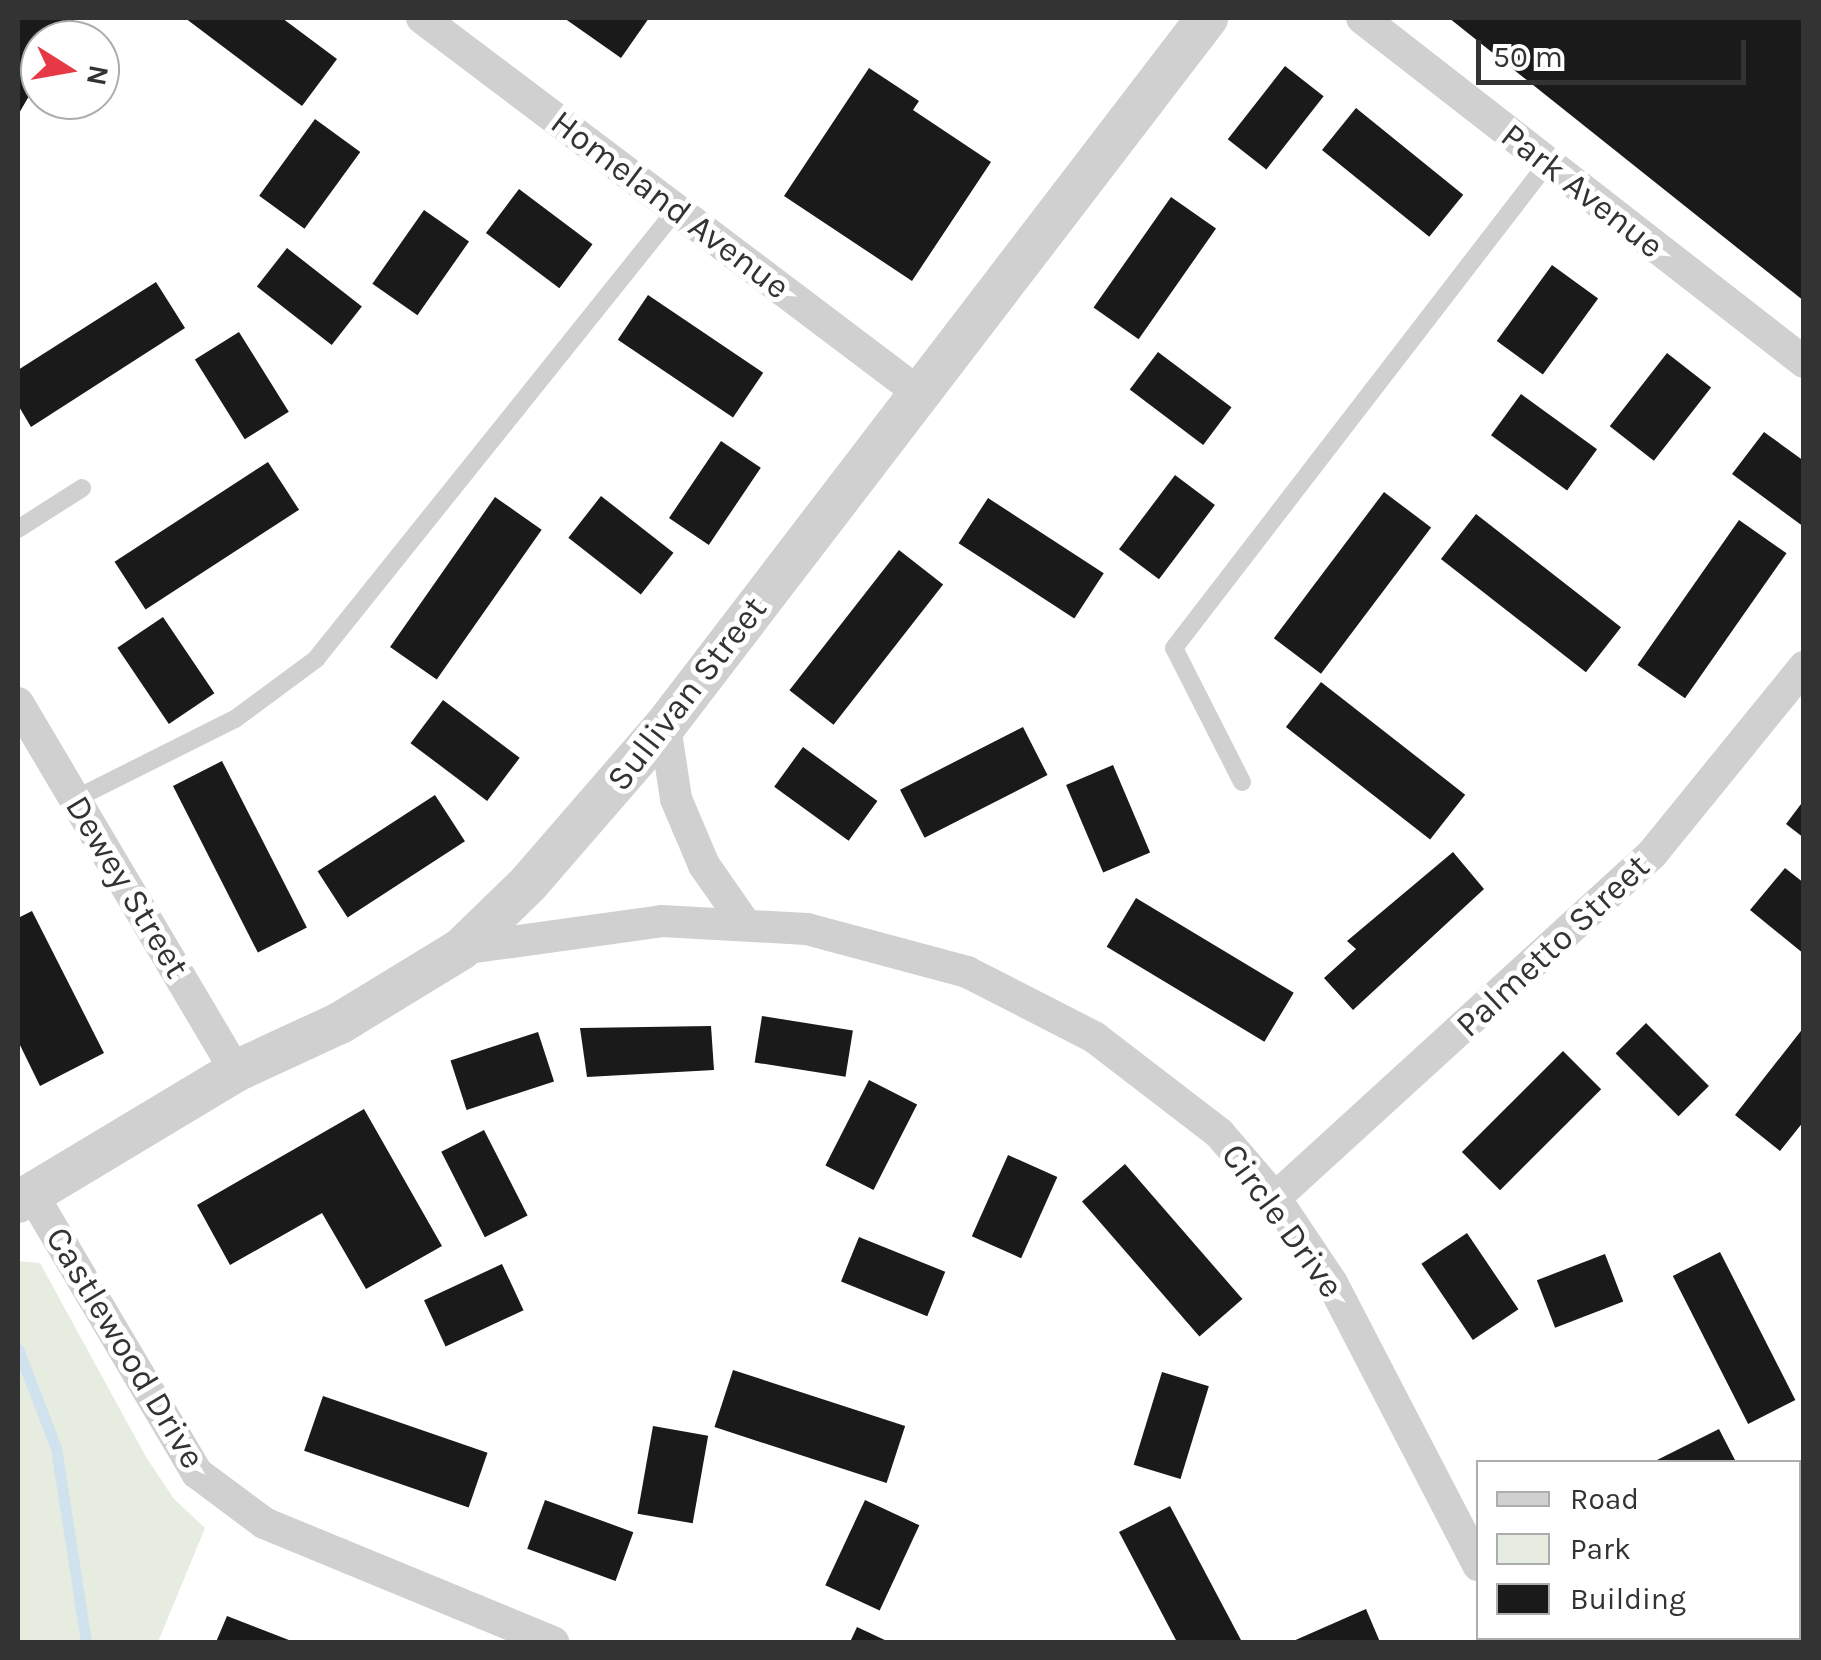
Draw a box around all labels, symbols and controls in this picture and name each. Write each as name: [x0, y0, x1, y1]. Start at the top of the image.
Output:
north arrow: [20, 20, 120, 120]
scale bar: [1481, 20, 1751, 82]
text: 50 m: [1493, 39, 1563, 75]
text: N: [80, 62, 116, 88]
street label: Homeland Avenue: [542, 102, 798, 308]
street label: Park Avenue: [1492, 115, 1672, 267]
street label: Sullivan Street: [598, 589, 776, 799]
street label: Dewey Street: [56, 788, 198, 986]
street label: Palmetto Street: [1448, 846, 1658, 1046]
street label: Circle Drive: [1212, 1136, 1352, 1306]
street label: Castlewood Drive: [36, 1220, 214, 1476]
legend: [1476, 1460, 1801, 1640]
text: Road: [1570, 1481, 1639, 1517]
text: Park: [1570, 1531, 1631, 1567]
text: Building: [1570, 1581, 1686, 1617]

